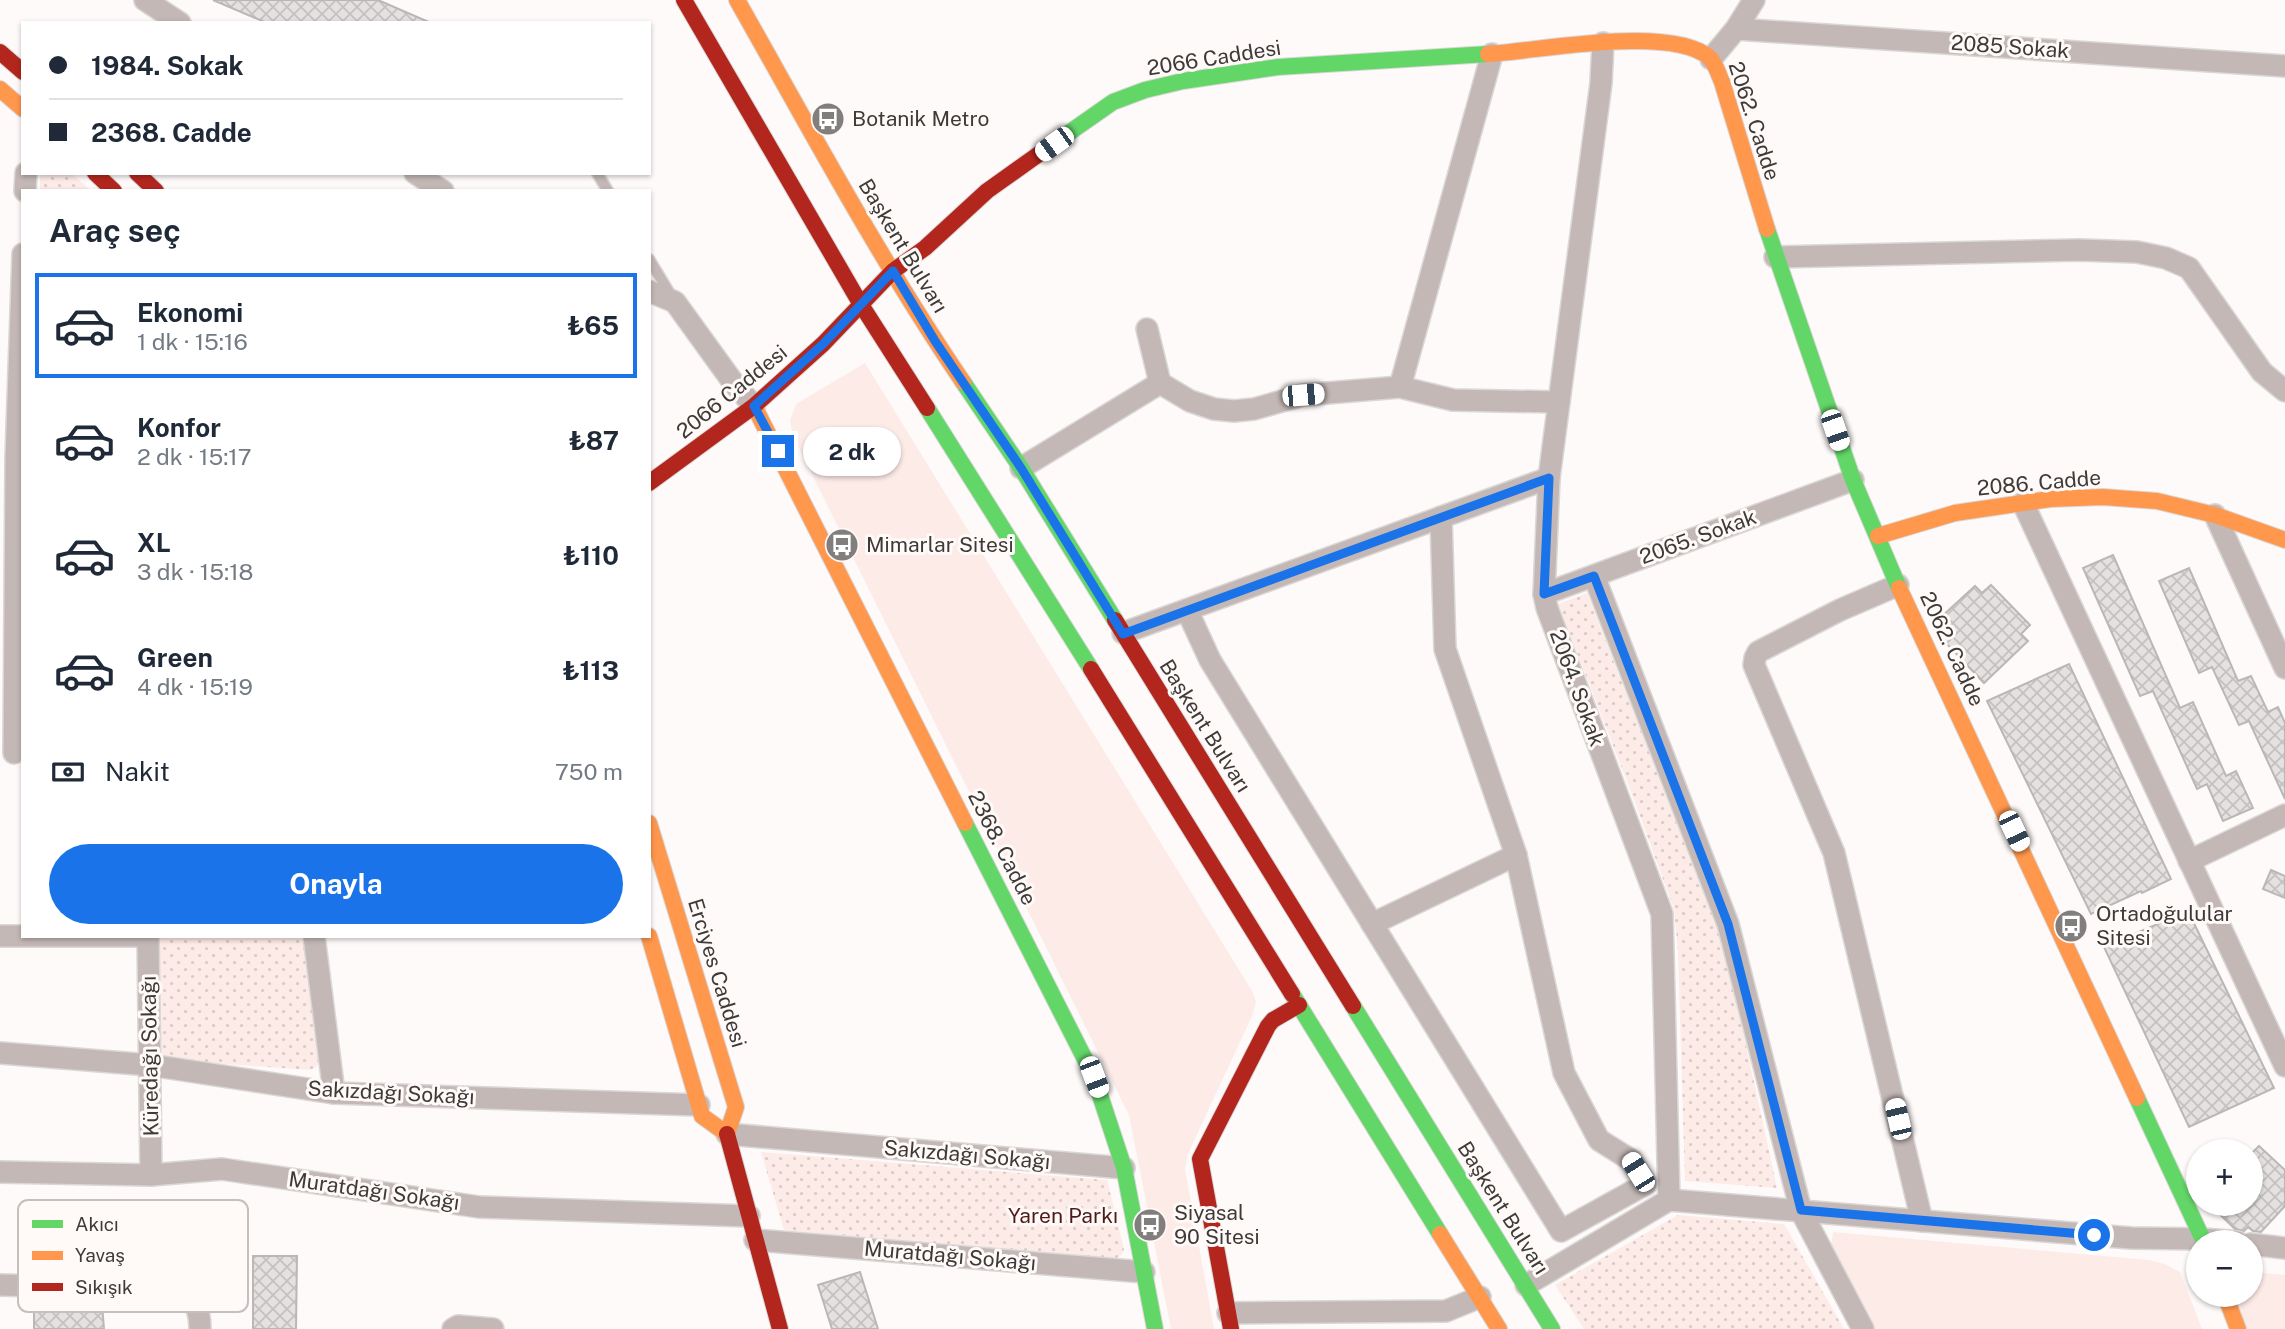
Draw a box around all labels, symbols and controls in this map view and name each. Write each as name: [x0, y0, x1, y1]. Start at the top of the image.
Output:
street label: 2085 Sokak: [1950, 30, 2070, 63]
street label: 2066 Caddesi: [1145, 35, 1282, 80]
text: 1984. Sokak: [91, 50, 244, 81]
street label: 2062. Cadde: [1724, 58, 1785, 183]
bus stop icon: Botanik Metro: [809, 100, 847, 138]
place label: Botanik Metro: [852, 106, 989, 131]
text: 2368. Cadde: [91, 117, 252, 148]
car: [1031, 123, 1078, 165]
street label: Başkent Bulvarı: [854, 174, 953, 317]
text: Araç seç: [49, 212, 181, 249]
icon: car: [53, 294, 116, 357]
text: Ekonomi: [137, 297, 243, 328]
text: ₺65: [567, 310, 619, 341]
text: 1 dk · 15:16: [137, 328, 248, 355]
street label: 2066 Caddesi: [671, 339, 792, 444]
car: [1282, 383, 1325, 407]
car: [1819, 407, 1852, 453]
icon: car: [53, 409, 116, 472]
text: Konfor: [137, 412, 221, 443]
text: ₺87: [569, 425, 619, 456]
callout: 2 dk: [802, 426, 900, 476]
route end: [762, 435, 794, 467]
text: 2 dk: [828, 438, 876, 465]
text: 2 dk · 15:17: [137, 443, 252, 470]
street label: 2086. Cadde: [1976, 465, 2102, 500]
street label: 2065. Sokak: [1636, 504, 1760, 569]
icon: car: [53, 524, 116, 587]
bus stop icon: Mimarlar Sitesi: [823, 526, 861, 564]
text: XL: [137, 527, 171, 558]
place label: Mimarlar Sitesi: [866, 532, 1014, 557]
text: ₺110: [563, 540, 619, 571]
text: 3 dk · 15:18: [137, 558, 253, 585]
street label: 2062. Cadde: [1915, 588, 1990, 710]
street label: 2064. Sokak: [1545, 626, 1610, 750]
icon: car: [53, 639, 116, 702]
text: Green: [137, 642, 213, 673]
text: ₺113: [562, 655, 619, 686]
street label: Başkent Bulvarı: [1155, 655, 1256, 797]
text: 4 dk · 15:19: [137, 673, 253, 700]
icon: cash: [49, 753, 87, 791]
text: Nakit: [105, 756, 170, 787]
text: 750 m: [555, 758, 623, 785]
street label: 2368. Cadde: [963, 787, 1042, 909]
car: [1996, 808, 2033, 854]
button: Onayla: [49, 844, 623, 924]
street label: Erciyes Caddesi: [683, 895, 752, 1050]
place label: Ortadoğulular Sitesi: [2096, 901, 2233, 950]
bus stop icon: Ortadoğulular Sitesi: [2052, 907, 2090, 945]
street label: Küredağı Sokağı: [136, 976, 163, 1137]
car: [1077, 1054, 1112, 1100]
street label: Sakızdağı Sokağı: [307, 1076, 475, 1109]
car: [1884, 1096, 1913, 1142]
street label: Sakızdağı Sokağı: [883, 1135, 1051, 1174]
street label: Başkent Bulvarı: [1453, 1137, 1554, 1279]
map controls: [2186, 1139, 2263, 1307]
button: +: [2186, 1139, 2263, 1216]
car: [1618, 1149, 1659, 1195]
street label: Muratdağı Sokağı: [287, 1166, 461, 1215]
legend: [18, 1200, 248, 1312]
place label: Siyasal 90 Sitesi: [1174, 1200, 1260, 1249]
park label: Yaren Parkı: [1008, 1203, 1118, 1228]
bus stop icon: Siyasal 90 Sitesi: [1131, 1206, 1169, 1244]
text: Akıcı: [75, 1213, 119, 1235]
route start: [2078, 1219, 2110, 1251]
button: −: [2186, 1230, 2263, 1307]
street label: Muratdağı Sokağı: [863, 1236, 1037, 1275]
text: Yavaş: [75, 1244, 125, 1266]
text: Sıkışık: [75, 1276, 133, 1298]

